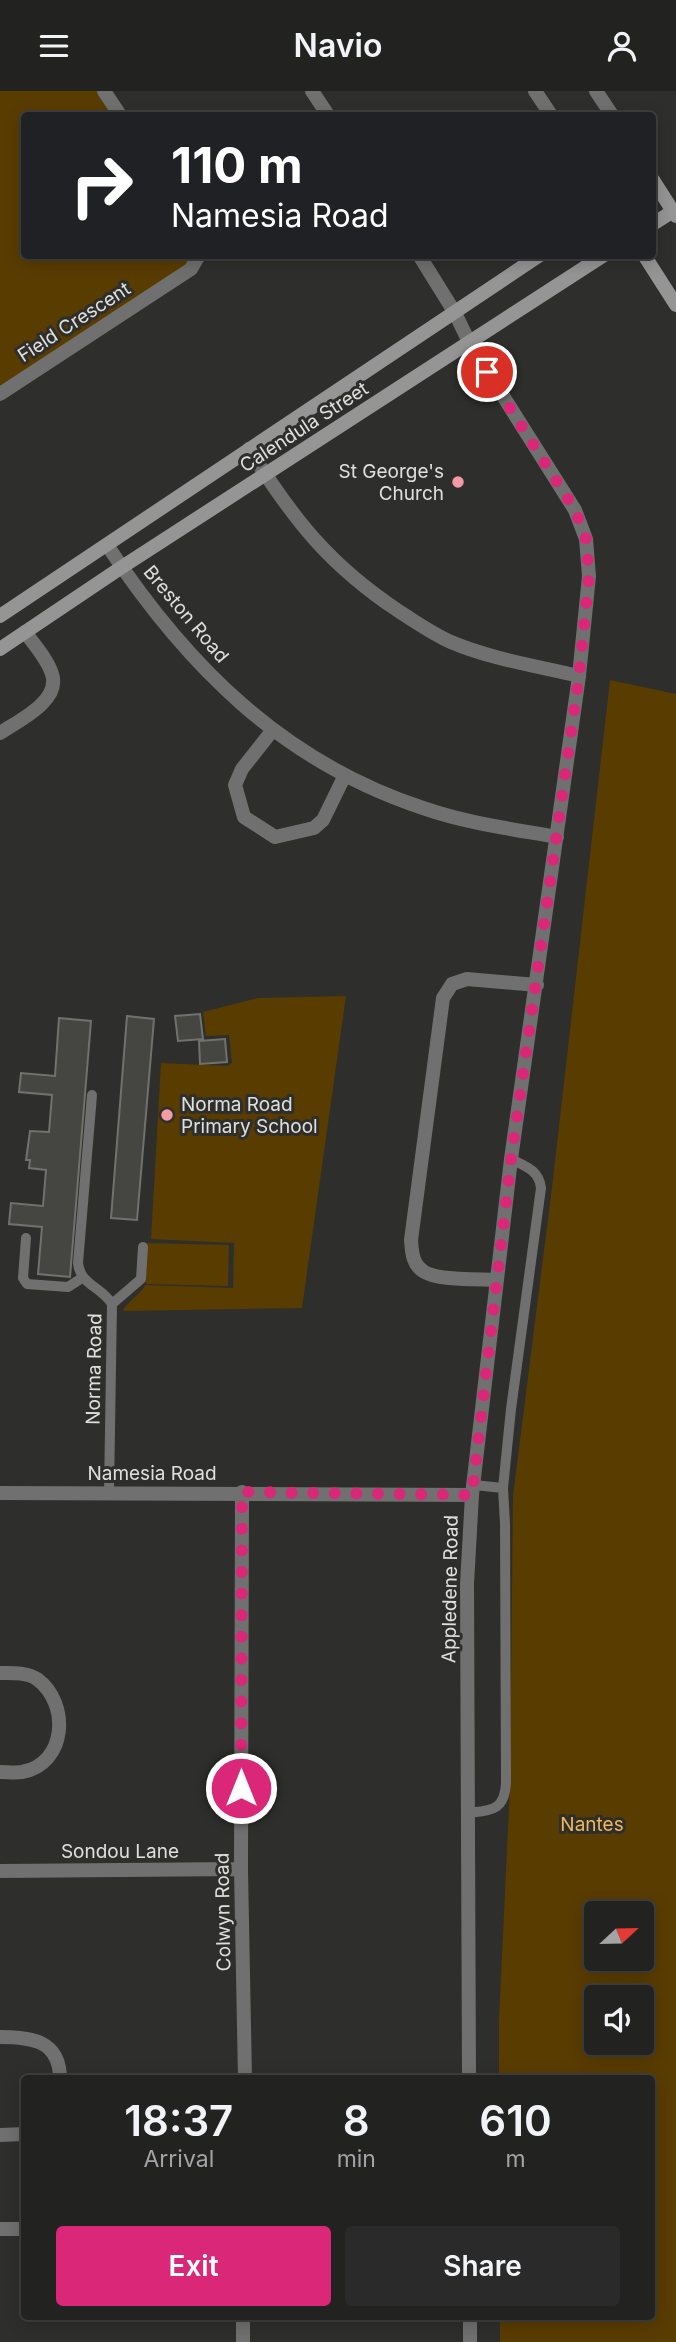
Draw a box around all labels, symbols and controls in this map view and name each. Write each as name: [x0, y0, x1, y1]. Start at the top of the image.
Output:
text: Navio: [294, 26, 382, 65]
icon: menu: [35, 27, 73, 65]
icon: person: [603, 27, 641, 65]
text: 110 m: [171, 136, 303, 195]
icon: right: [56, 140, 147, 231]
text: Namesia Road: [171, 196, 389, 235]
street label: Field Crescent: [13, 277, 135, 367]
pin: [457, 342, 517, 402]
icon: arrive: [468, 353, 506, 391]
street label: Calendula Street: [235, 377, 373, 477]
place label: St George's Church: [339, 460, 444, 505]
marker: St George's Church: [450, 474, 466, 490]
street label: Breston Road: [139, 561, 233, 667]
place label: Norma Road Primary School: [181, 1093, 318, 1138]
marker: Norma Road Primary School: [159, 1107, 175, 1123]
street label: Norma Road: [82, 1313, 106, 1425]
street label: Namesia Road: [87, 1462, 217, 1485]
street label: Appledene Road: [437, 1515, 463, 1663]
position arrow: [204, 1751, 278, 1825]
park label: Nantes: [560, 1813, 624, 1836]
street label: Sondou Lane: [61, 1840, 179, 1863]
street label: Colwyn Road: [210, 1853, 236, 1971]
north arrow: [584, 1901, 654, 1971]
map controls: [584, 1901, 654, 2055]
button: sound: [584, 1985, 654, 2055]
text: 18:37: [124, 2095, 233, 2146]
text: 8: [343, 2095, 370, 2146]
text: 610: [479, 2095, 552, 2146]
text: Arrival: [143, 2145, 214, 2173]
text: min: [337, 2145, 376, 2173]
text: m: [505, 2145, 526, 2173]
button: Exit: [56, 2226, 331, 2306]
button: Share: [345, 2226, 620, 2306]

